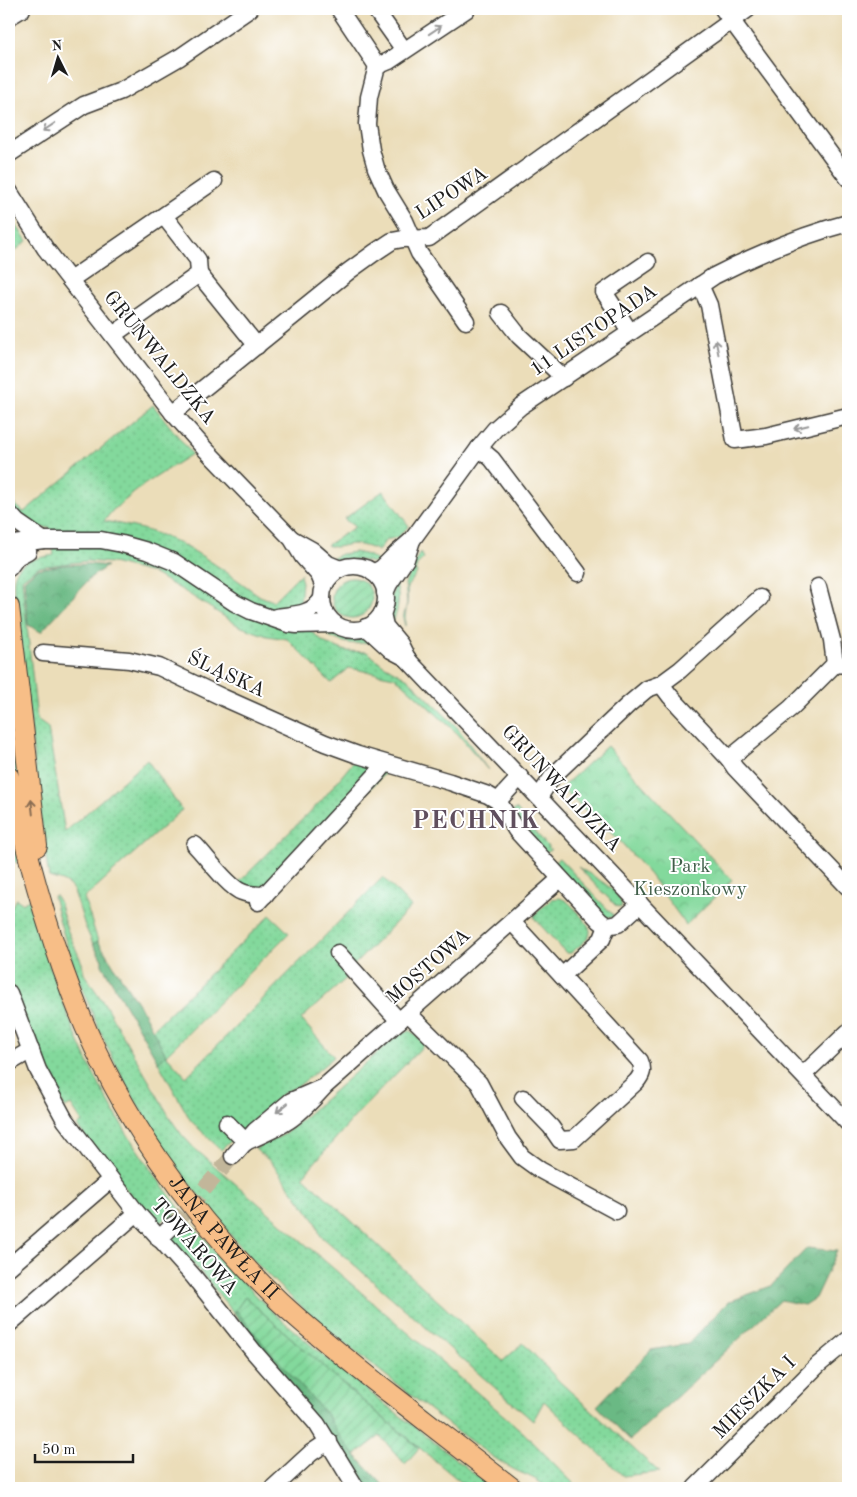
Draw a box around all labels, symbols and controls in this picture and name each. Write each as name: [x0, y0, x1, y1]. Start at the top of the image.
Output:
one-way arrow: [428, 24, 442, 34]
north arrow: [32, 32, 82, 82]
text: N: [51, 39, 63, 53]
one-way arrow: [42, 122, 56, 132]
street label: LIPOWA: [413, 164, 491, 224]
street label: 11 LISTOPADA: [527, 281, 661, 381]
street label: GRUNWALDZKA: [99, 288, 219, 428]
one-way arrow: [711, 339, 721, 355]
one-way arrow: [793, 423, 809, 432]
street label: ŚLĄSKA: [184, 645, 270, 702]
street label: GRUNWALDZKA: [497, 722, 625, 856]
one-way arrow: [27, 799, 37, 815]
district label: PECHNIK: [412, 809, 540, 834]
park label: Park Kieszonkowy: [633, 857, 747, 900]
street label: MOSTOWA: [383, 925, 475, 1009]
one-way arrow: [276, 1102, 289, 1113]
street label: JANA PAWŁA II: [164, 1173, 282, 1304]
street label: TOWAROWA: [147, 1195, 241, 1299]
street label: MIESZKA I: [710, 1353, 800, 1443]
scale bar: [35, 1432, 132, 1464]
text: 50 m: [42, 1443, 76, 1458]

